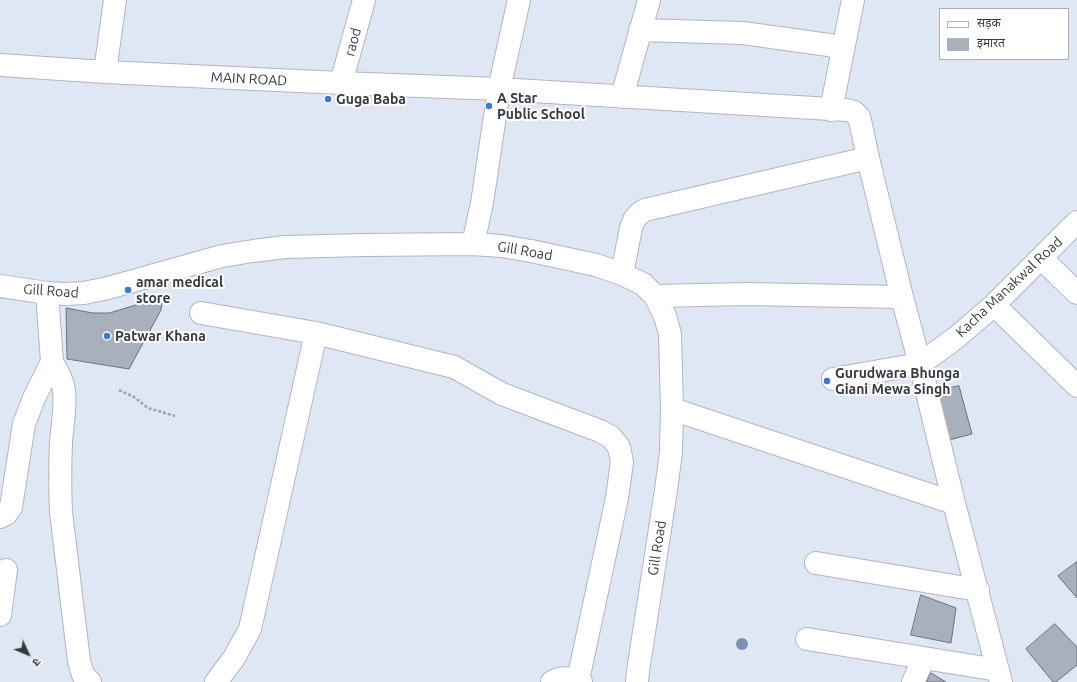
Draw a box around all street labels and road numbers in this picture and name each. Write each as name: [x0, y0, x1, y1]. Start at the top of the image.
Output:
street label: raod: [341, 26, 365, 58]
street label: MAIN ROAD: [210, 69, 288, 89]
street label: Kacha Manakwal Road: [952, 233, 1066, 341]
street label: Gill Road: [496, 238, 554, 264]
street label: Gill Road: [23, 281, 79, 301]
street label: Gill Road: [644, 519, 670, 577]

